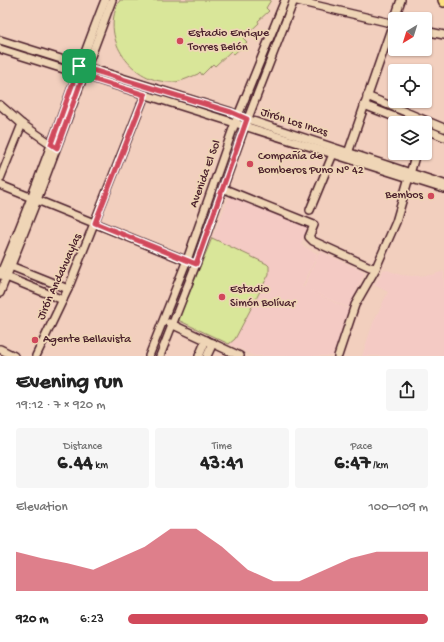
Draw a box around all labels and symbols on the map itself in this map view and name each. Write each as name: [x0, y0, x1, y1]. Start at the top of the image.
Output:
north arrow: [388, 12, 432, 56]
place label: Estadio Enrique Torres Belón: [187, 27, 270, 55]
marker: Estadio Enrique Torres Belón: [175, 36, 185, 46]
pin: [62, 49, 96, 83]
street label: Jirón Los Incas: [259, 106, 330, 141]
street label: Avenida El Sol: [187, 138, 225, 210]
place label: Compañía de Bomberos Puno Nº 42: [257, 150, 364, 178]
marker: Compañía de Bomberos Puno Nº 42: [245, 159, 255, 169]
place label: Bembos: [384, 189, 424, 203]
marker: Bembos: [426, 191, 436, 201]
street label: Jirón Andahuaylas: [35, 231, 86, 322]
place label: Estadio Simón Bolívar: [230, 283, 297, 311]
marker: Estadio Simón Bolívar: [217, 292, 227, 302]
place label: Agente Bellavista: [43, 333, 131, 347]
marker: Agente Bellavista: [30, 335, 40, 345]

